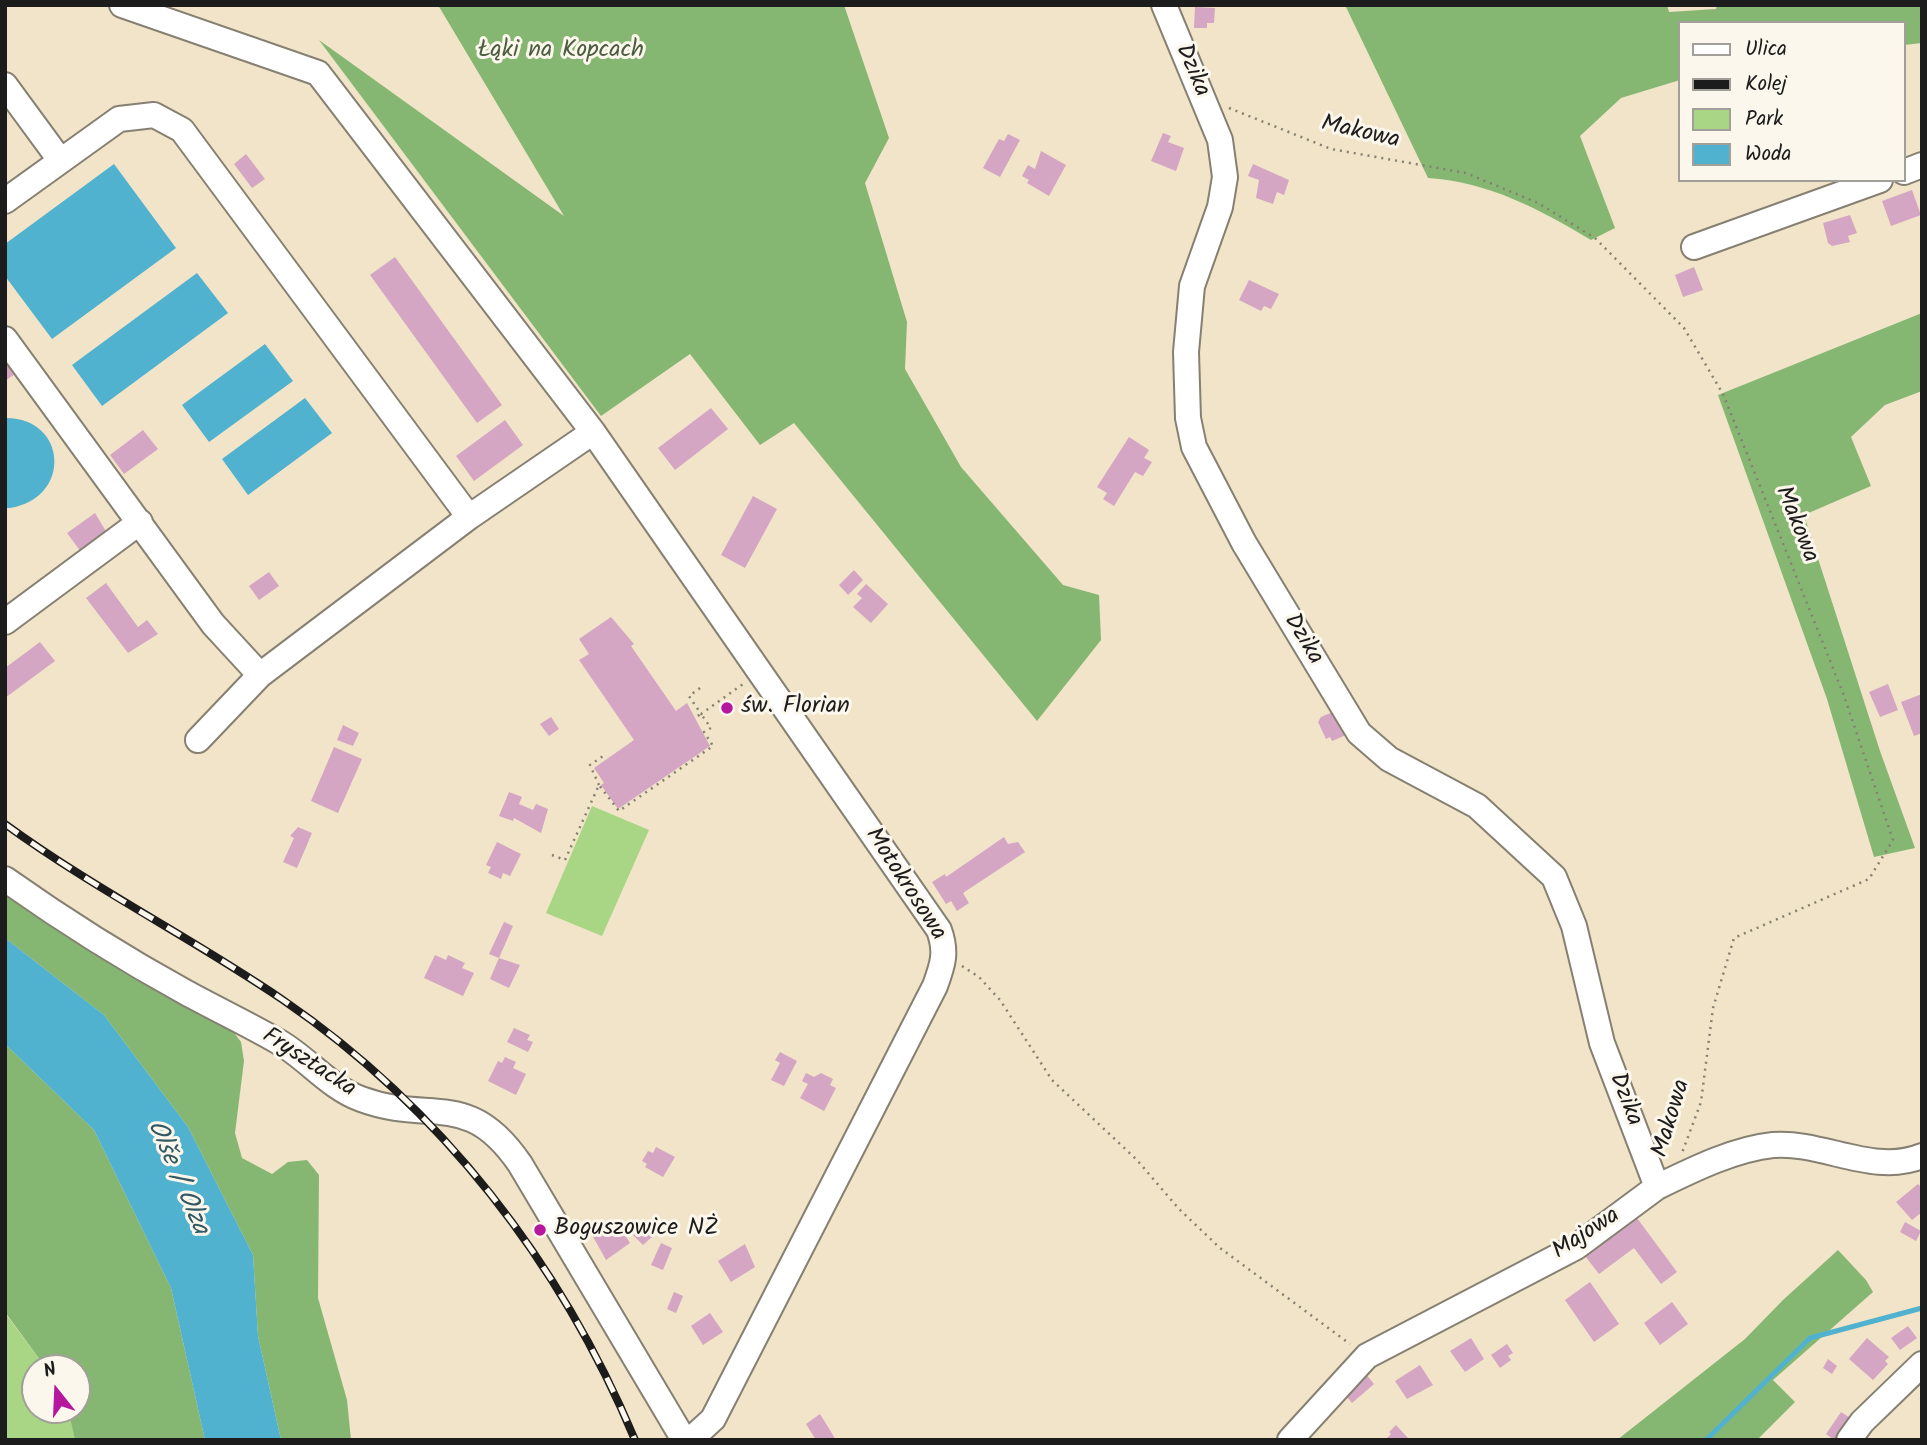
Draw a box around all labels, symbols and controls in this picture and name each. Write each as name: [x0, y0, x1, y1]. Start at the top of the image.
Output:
legend: [1678, 21, 1906, 182]
text: Ulica: [1745, 33, 1787, 66]
park label: Łąki na Kopcach: [478, 38, 644, 66]
street label: Dzika: [1167, 40, 1215, 102]
text: Kolej: [1745, 68, 1787, 101]
text: Park: [1745, 103, 1783, 136]
street label: Makowa: [1318, 111, 1402, 157]
text: Woda: [1745, 138, 1791, 171]
street label: Makowa: [1767, 483, 1823, 567]
street label: Dzika: [1276, 609, 1328, 671]
place label: św. Florian: [741, 694, 850, 722]
marker: św. Florian: [719, 700, 735, 716]
street label: Motokrosowa: [857, 823, 951, 947]
street label: Frysztacka: [256, 1023, 360, 1105]
street label: Dzika: [1601, 1070, 1647, 1130]
street label: Makowa: [1648, 1077, 1698, 1161]
water label: Olše / Olza: [138, 1116, 214, 1240]
street label: Majowa: [1548, 1203, 1626, 1267]
place label: Boguszowice NŻ: [554, 1216, 719, 1244]
marker: Boguszowice NŻ: [532, 1222, 548, 1238]
north arrow: [21, 1354, 91, 1424]
text: N: [40, 1355, 60, 1387]

